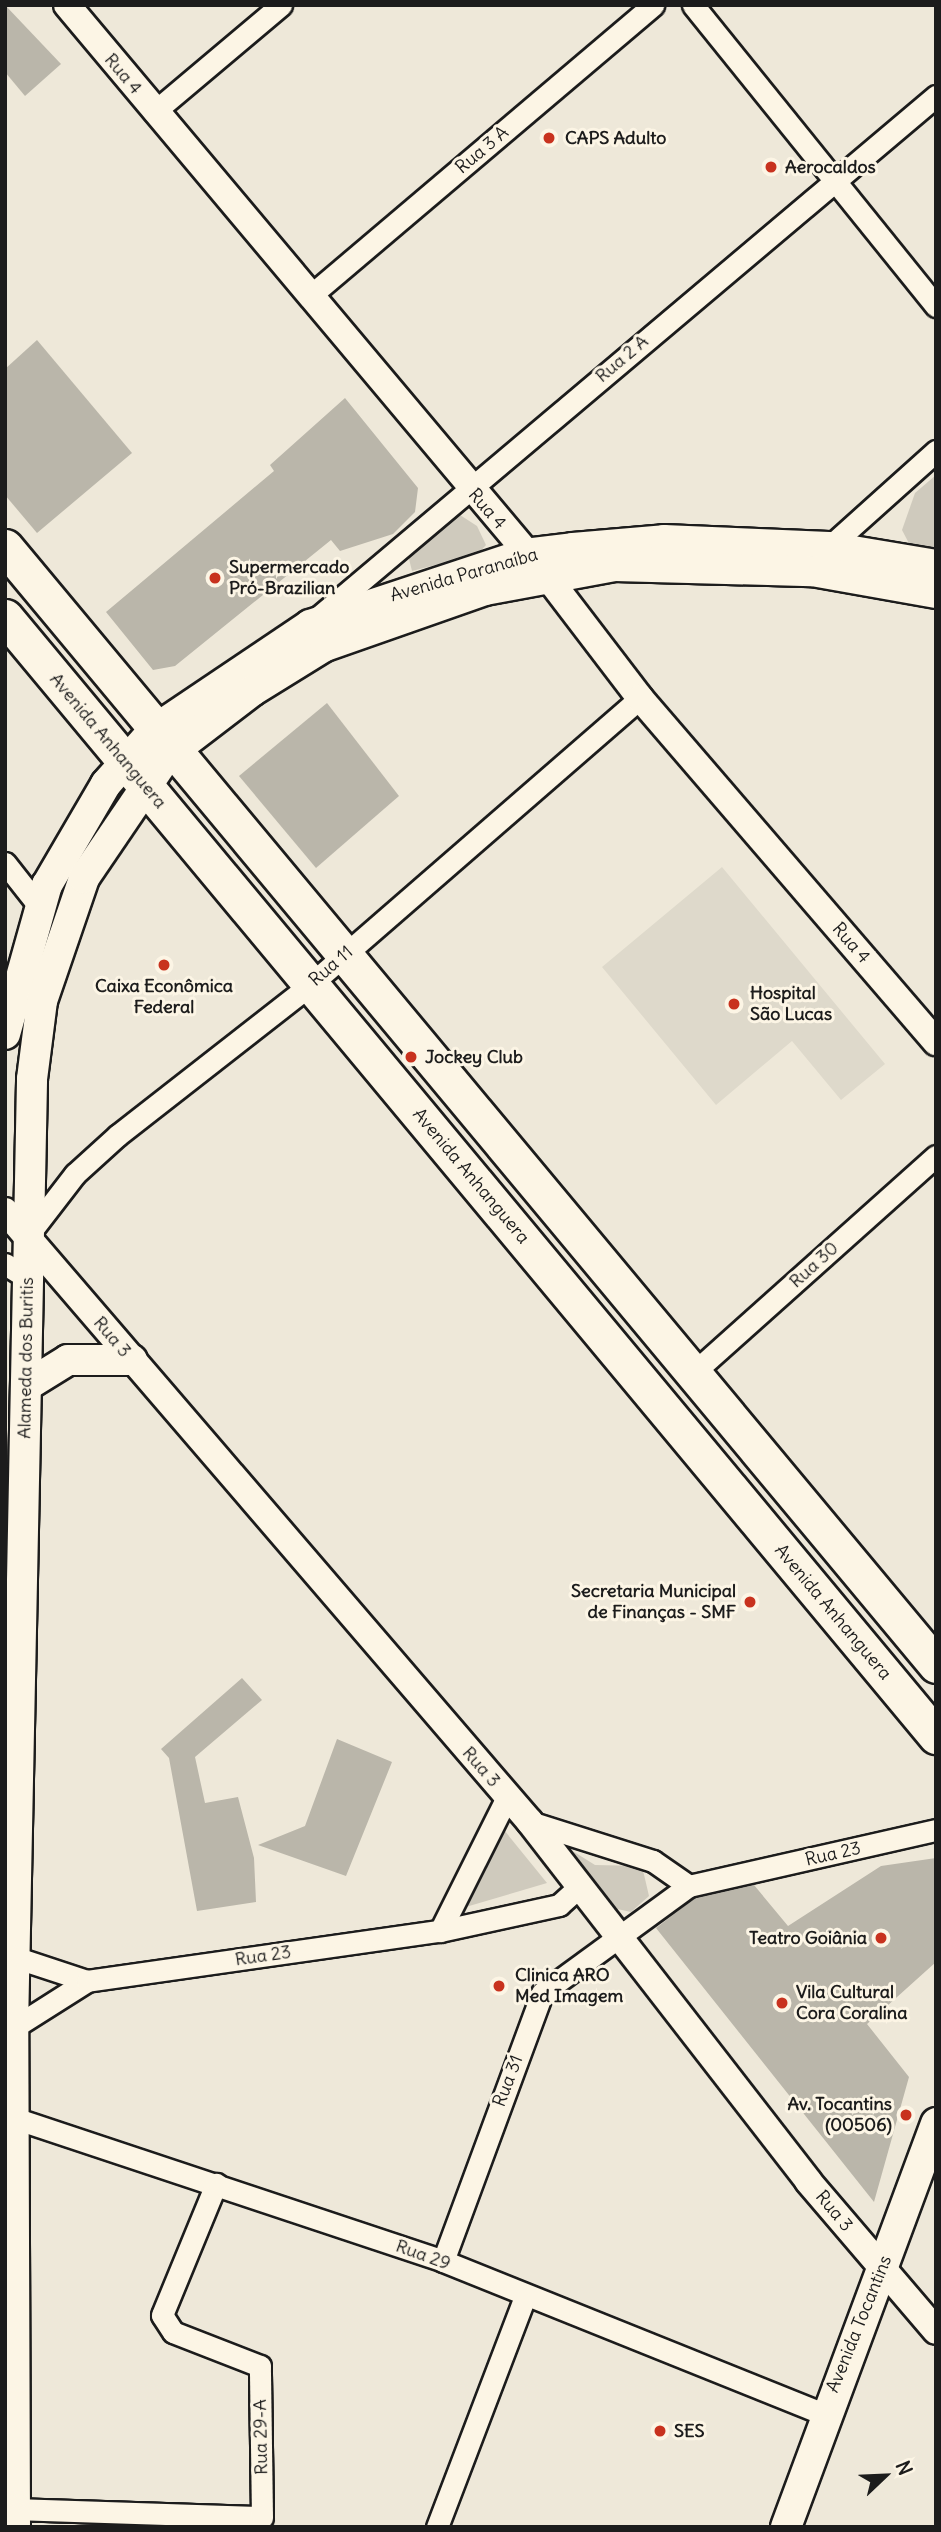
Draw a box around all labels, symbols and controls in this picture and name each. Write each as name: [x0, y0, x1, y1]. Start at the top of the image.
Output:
street label: Rua 4: [100, 49, 146, 99]
street label: Rua 3 A: [451, 122, 513, 178]
place label: CAPS Adulto: [565, 127, 666, 149]
marker: CAPS Adulto: [539, 128, 559, 148]
place label: Aerocaldos: [785, 156, 876, 178]
marker: Aerocaldos: [763, 159, 779, 175]
street label: Rua 2 A: [591, 331, 653, 387]
street label: Rua 4: [464, 484, 510, 534]
street label: Avenida Paranaíba: [388, 544, 540, 606]
place label: Supermercado Pró-Brazilian: [229, 557, 349, 600]
marker: Supermercado Pró-Brazilian: [207, 570, 223, 586]
street label: Avenida Anhanguera: [45, 669, 171, 813]
street label: Rua 4: [828, 918, 874, 968]
street label: Rua 11: [305, 941, 357, 991]
marker: Caixa Econômica Federal: [156, 957, 172, 973]
place label: Caixa Econômica Federal: [95, 976, 233, 1018]
place label: Hospital São Lucas: [750, 983, 832, 1026]
marker: Hospital São Lucas: [724, 994, 744, 1014]
place label: Jockey Club: [425, 1046, 523, 1068]
marker: Jockey Club: [403, 1049, 419, 1065]
street label: Avenida Anhanguera: [408, 1104, 534, 1248]
street label: Rua 30: [785, 1237, 843, 1293]
street label: Alameda dos Buritis: [14, 1277, 38, 1439]
street label: Rua 3: [89, 1312, 135, 1362]
street label: Avenida Anhanguera: [770, 1540, 896, 1684]
place label: Secretaria Municipal de Finanças - SMF: [571, 1581, 736, 1624]
marker: Secretaria Municipal de Finanças - SMF: [742, 1594, 758, 1610]
street label: Rua 3: [458, 1742, 504, 1792]
street label: Rua 23: [803, 1837, 863, 1871]
place label: Teatro Goiânia: [749, 1927, 867, 1949]
marker: Teatro Goiânia: [873, 1930, 889, 1946]
street label: Rua 23: [234, 1941, 292, 1971]
place label: Clinica ARO Med Imagem: [515, 1965, 623, 2008]
marker: Clinica ARO Med Imagem: [489, 1976, 509, 1996]
place label: Vila Cultural Cora Coralina: [796, 1982, 907, 2024]
marker: Vila Cultural Cora Coralina: [774, 1995, 790, 2011]
street label: Rua 31: [488, 2052, 528, 2110]
place label: Av. Tocantins (00506): [788, 2094, 892, 2136]
marker: Av. Tocantins (00506): [898, 2107, 914, 2123]
street label: Rua 3: [811, 2186, 857, 2236]
street label: Rua 29: [393, 2235, 453, 2275]
street label: Avenida Tocantins: [822, 2252, 896, 2396]
street label: Rua 29-A: [250, 2399, 272, 2475]
place label: SES: [674, 2420, 704, 2442]
marker: SES: [652, 2423, 668, 2439]
north arrow: [850, 2441, 920, 2511]
text: N: [891, 2457, 918, 2479]

